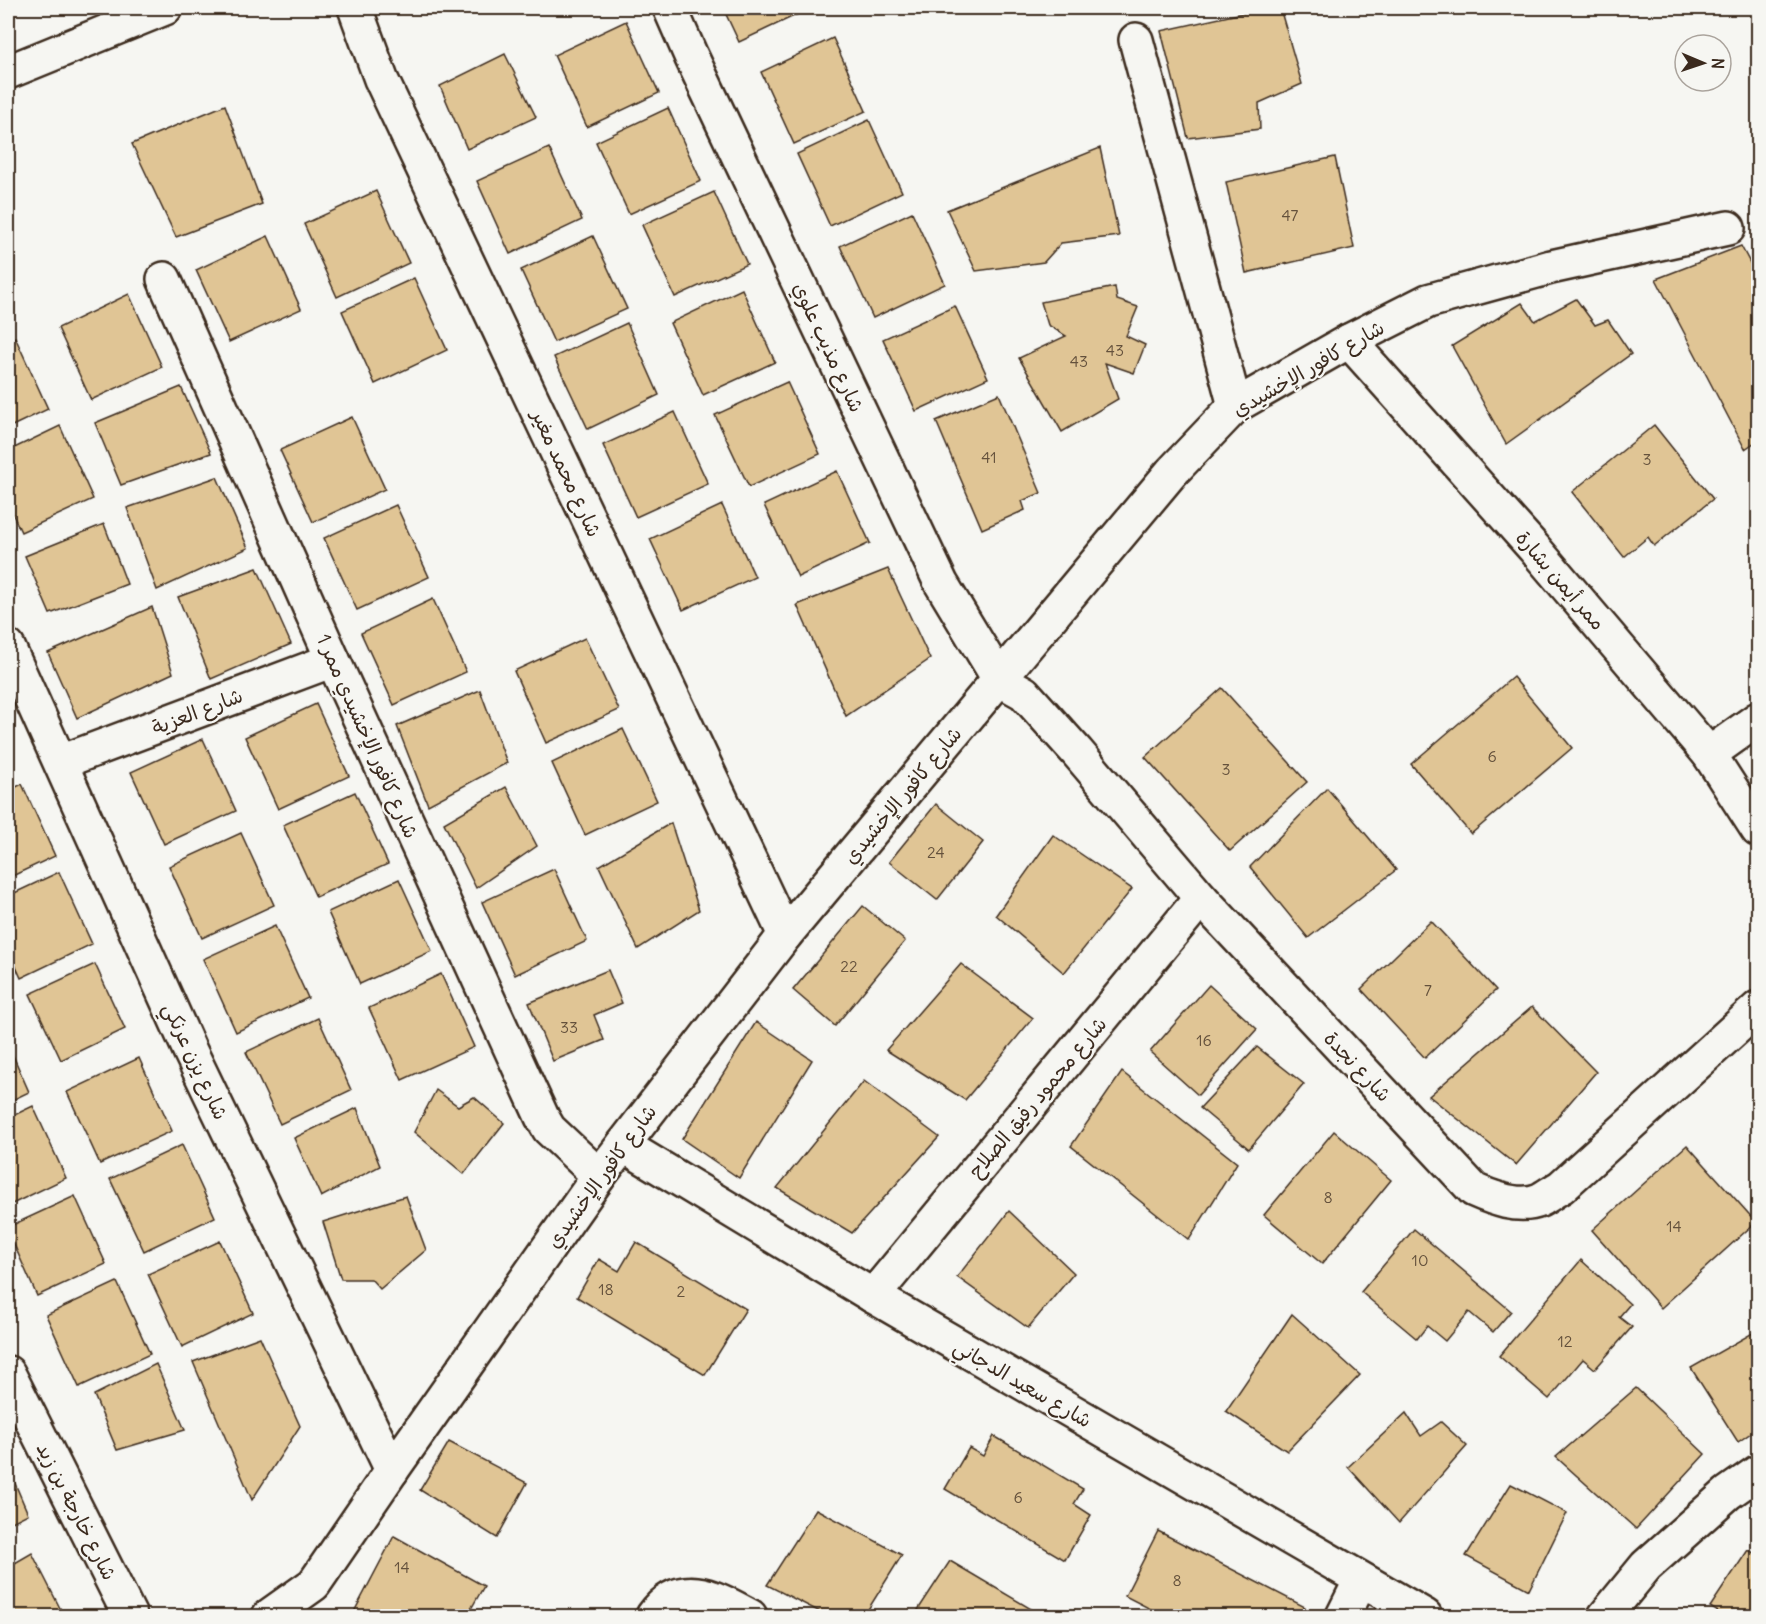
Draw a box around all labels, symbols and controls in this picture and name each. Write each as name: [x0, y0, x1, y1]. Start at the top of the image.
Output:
north arrow: [1673, 33, 1733, 93]
text: N: [1708, 58, 1728, 69]
house number: 47: [1282, 205, 1299, 225]
street label: شارع مذيب علوي: [785, 278, 870, 417]
street label: شارع كافور الإخشيدي: [1228, 314, 1390, 424]
house number: 43: [1106, 340, 1124, 360]
house number: 43: [1070, 351, 1088, 371]
street label: شارع محمد مغير: [524, 404, 607, 541]
house number: 41: [981, 447, 997, 467]
house number: 3: [1642, 449, 1652, 469]
street label: ممر أيمن بشارة: [1511, 525, 1611, 635]
street label: شارع كافور الإخشيدي ممر 1: [309, 630, 424, 843]
street label: شارع العزية: [148, 682, 247, 742]
street label: شارع كافور الإخشيدي: [837, 721, 969, 871]
house number: 6: [1487, 746, 1497, 766]
house number: 3: [1221, 759, 1231, 779]
house number: 24: [927, 842, 945, 862]
house number: 22: [840, 956, 858, 976]
house number: 7: [1424, 980, 1432, 1000]
street label: شارع يزن عرنكي: [153, 999, 234, 1126]
street label: شارع محمود رفيق الصلاح: [962, 1012, 1113, 1184]
house number: 33: [560, 1017, 578, 1037]
street label: شارع نجدة: [1318, 1026, 1397, 1108]
house number: 16: [1196, 1030, 1212, 1050]
street label: شارع كافور الإخشيدي: [541, 1099, 664, 1254]
house number: 8: [1323, 1187, 1333, 1207]
house number: 14: [1666, 1216, 1682, 1236]
house number: 10: [1412, 1250, 1428, 1270]
house number: 18: [598, 1279, 614, 1299]
house number: 2: [677, 1281, 686, 1301]
house number: 12: [1557, 1331, 1573, 1351]
street label: شارع سعيد الدجاني: [947, 1333, 1096, 1438]
street label: شارع خارجة بن زيد: [30, 1438, 123, 1585]
house number: 6: [1013, 1487, 1023, 1507]
house number: 14: [394, 1557, 410, 1577]
house number: 8: [1172, 1570, 1182, 1590]

